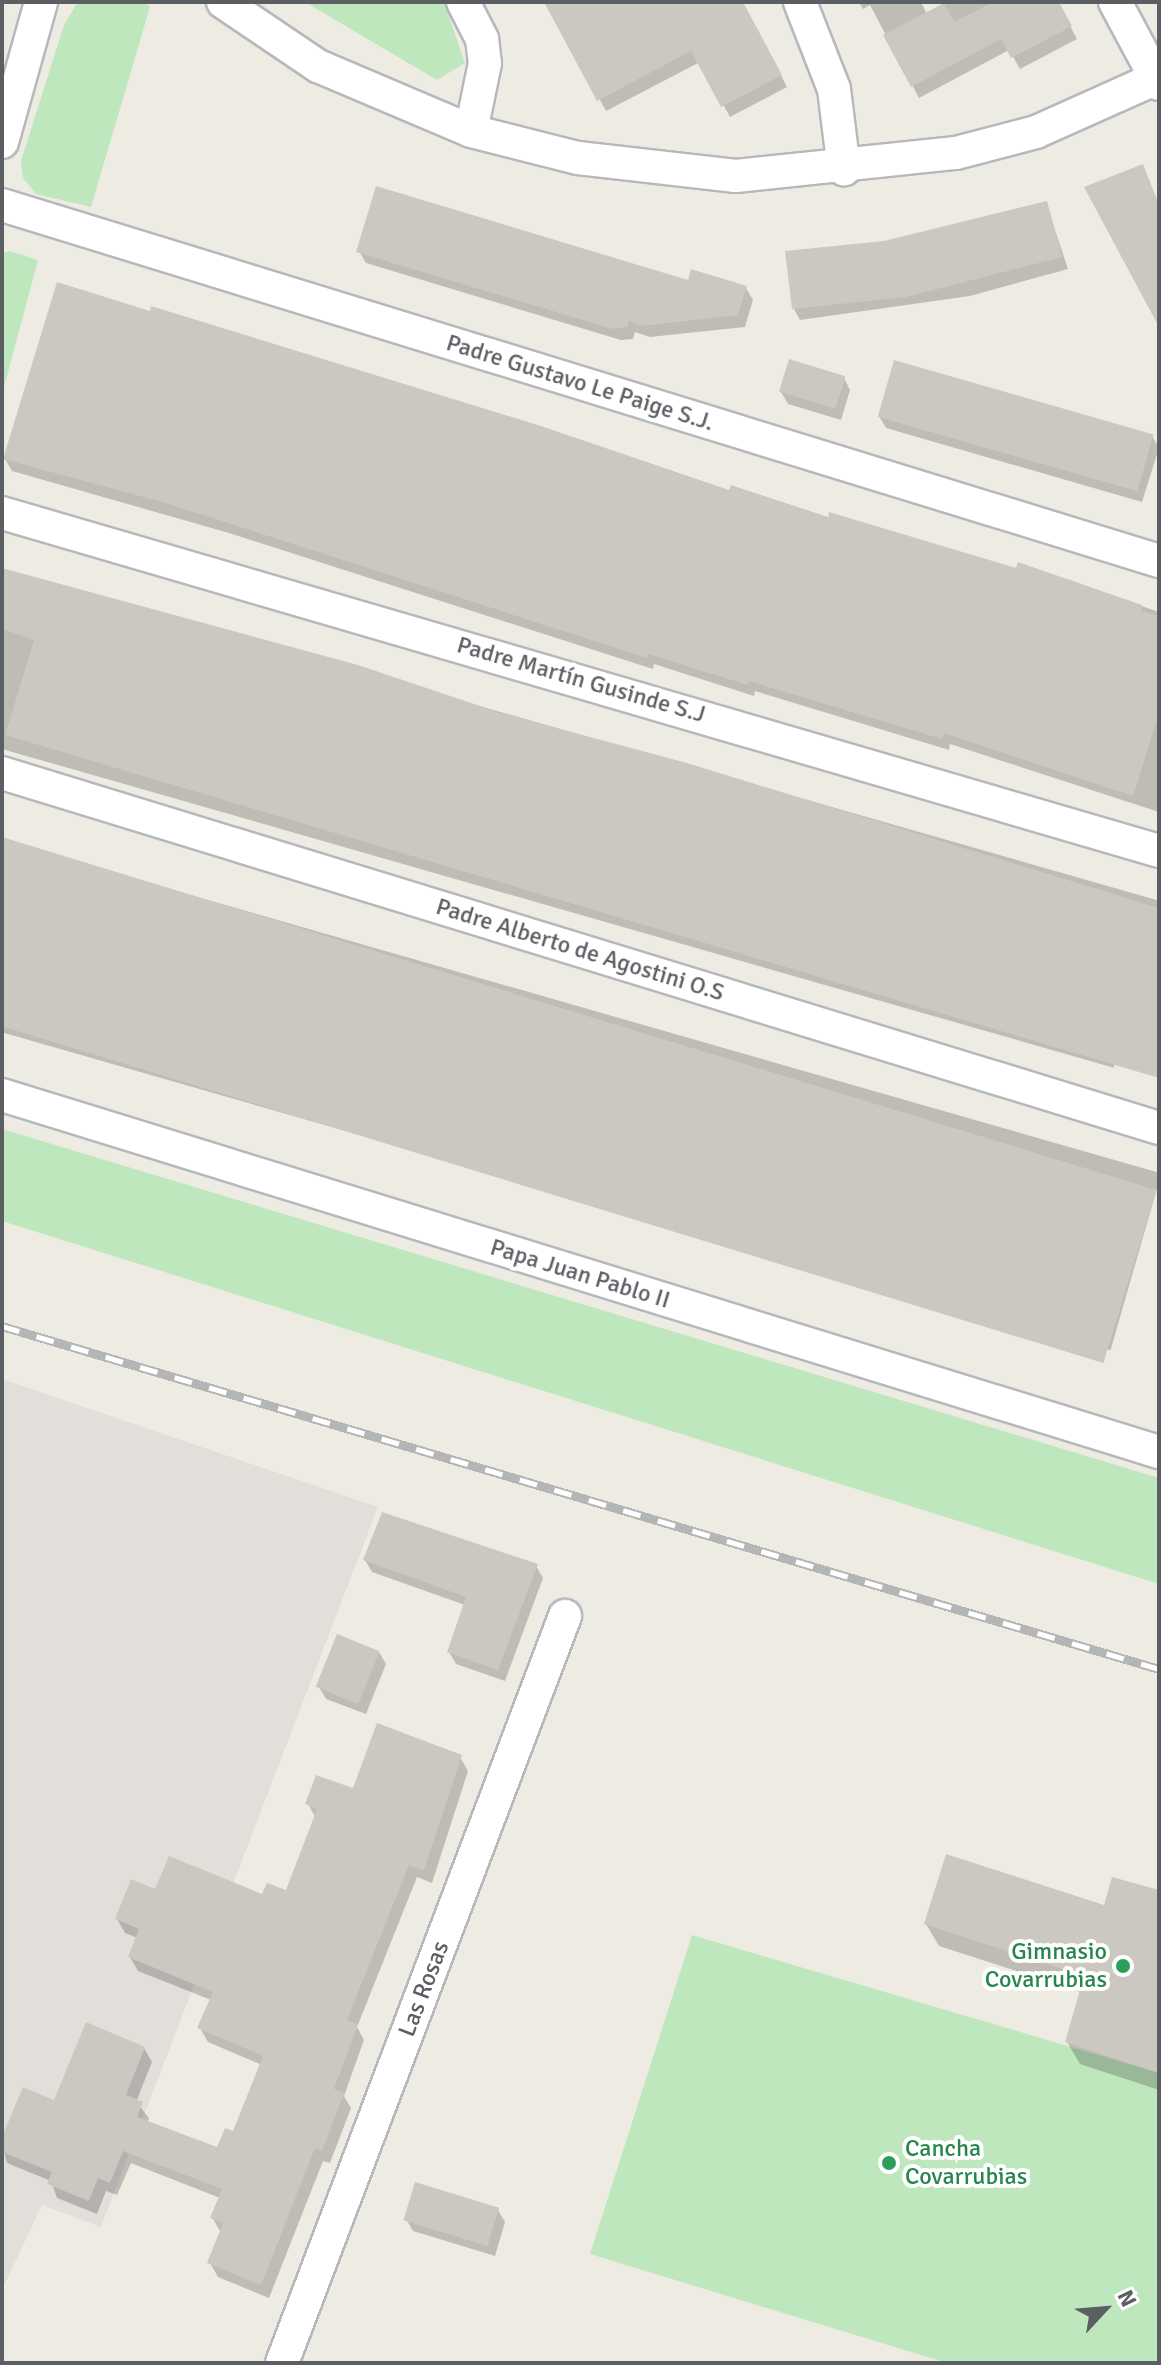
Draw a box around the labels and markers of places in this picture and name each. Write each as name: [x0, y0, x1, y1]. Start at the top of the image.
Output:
place label: Gimnasio Covarrubias: [985, 1938, 1107, 1994]
marker: Gimnasio Covarrubias: [1114, 1957, 1132, 1975]
place label: Cancha Covarrubias: [905, 2135, 1027, 2191]
marker: Cancha Covarrubias: [880, 2154, 898, 2172]

